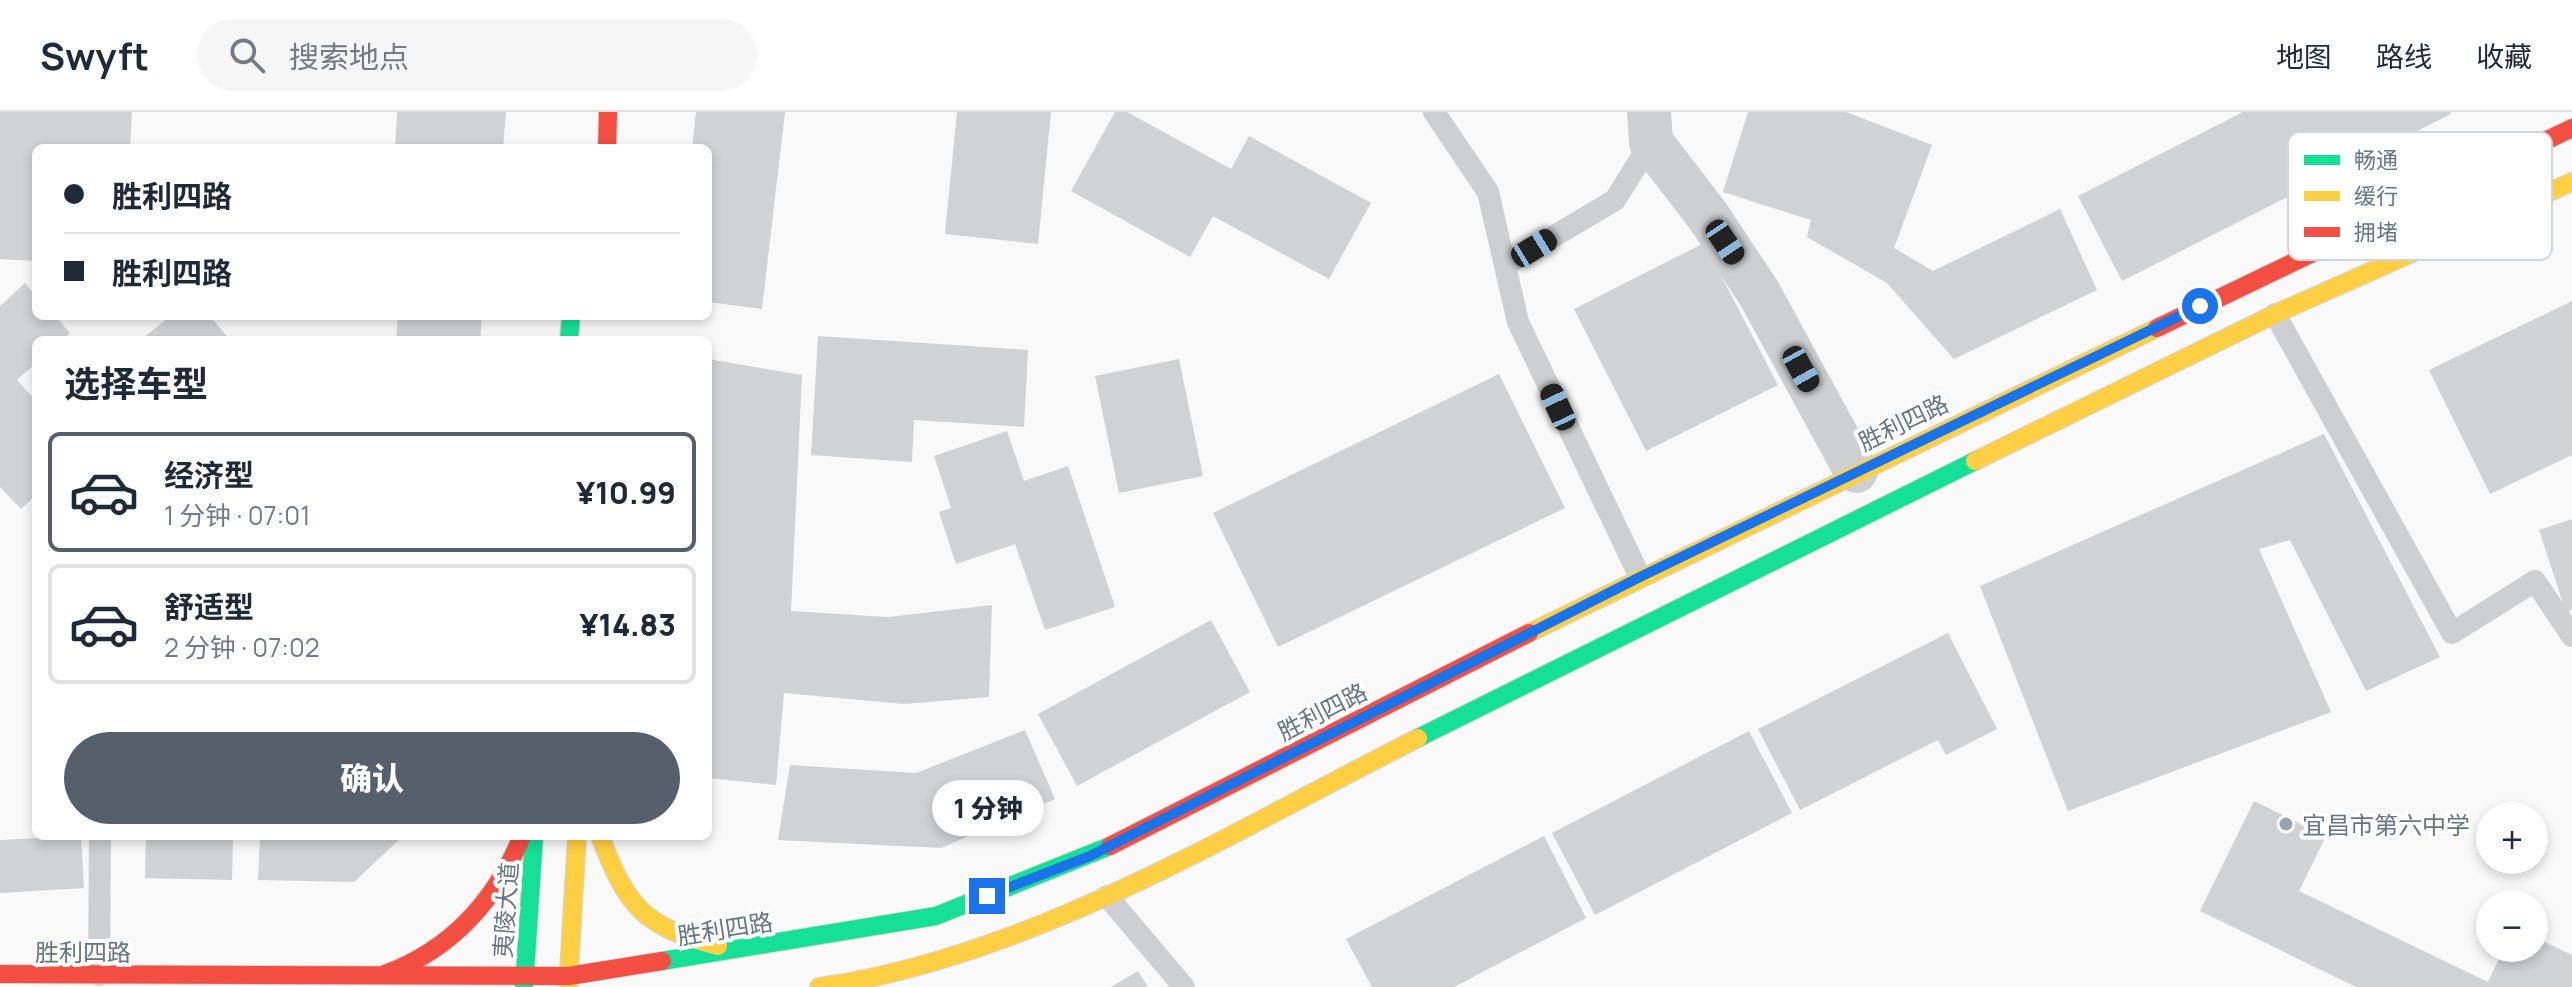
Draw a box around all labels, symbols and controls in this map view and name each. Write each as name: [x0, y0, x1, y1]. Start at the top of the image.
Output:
search box: [197, 19, 757, 91]
text: Swyft: [40, 29, 149, 81]
icon: search: [225, 33, 269, 77]
text: 搜索地点: [289, 36, 409, 77]
text: 地图: [2276, 37, 2332, 75]
text: 路线: [2376, 37, 2432, 75]
text: 收藏: [2476, 37, 2532, 75]
legend: [2288, 132, 2552, 260]
text: 畅通: [2354, 145, 2398, 175]
text: 胜利四路: [112, 175, 232, 216]
text: 缓行: [2354, 181, 2398, 211]
car: [1702, 215, 1748, 269]
text: 拥堵: [2354, 217, 2398, 247]
car: [1507, 225, 1561, 271]
text: 胜利四路: [112, 252, 232, 293]
route start: [2182, 288, 2218, 324]
car: [1779, 342, 1823, 396]
text: 选择车型: [64, 359, 208, 408]
car: [1537, 380, 1579, 434]
street label: 胜利四路: [1853, 386, 1953, 458]
text: 经济型: [164, 454, 254, 495]
icon: car: [68, 456, 140, 528]
text: ¥10.99: [576, 472, 676, 513]
text: 1 分钟 · 07:01: [164, 497, 310, 533]
text: 舒适型: [164, 586, 254, 627]
icon: car: [68, 588, 140, 660]
text: ¥14.83: [580, 604, 676, 645]
text: 2 分钟 · 07:02: [164, 629, 320, 665]
street label: 胜利四路: [1272, 675, 1372, 747]
button: 确认: [64, 732, 680, 824]
callout: 1 分钟: [931, 780, 1043, 836]
text: 1 分钟: [953, 790, 1023, 826]
map controls: [2476, 802, 2548, 962]
button: +: [2476, 802, 2548, 874]
place label: 宜昌市第六中学: [2302, 808, 2470, 841]
marker: 宜昌市第六中学: [2277, 815, 2295, 833]
street label: 夷陵大道: [485, 861, 525, 959]
route end: [969, 878, 1005, 914]
button: −: [2476, 890, 2548, 962]
street label: 胜利四路: [675, 904, 775, 952]
street label: 胜利四路: [35, 935, 131, 968]

